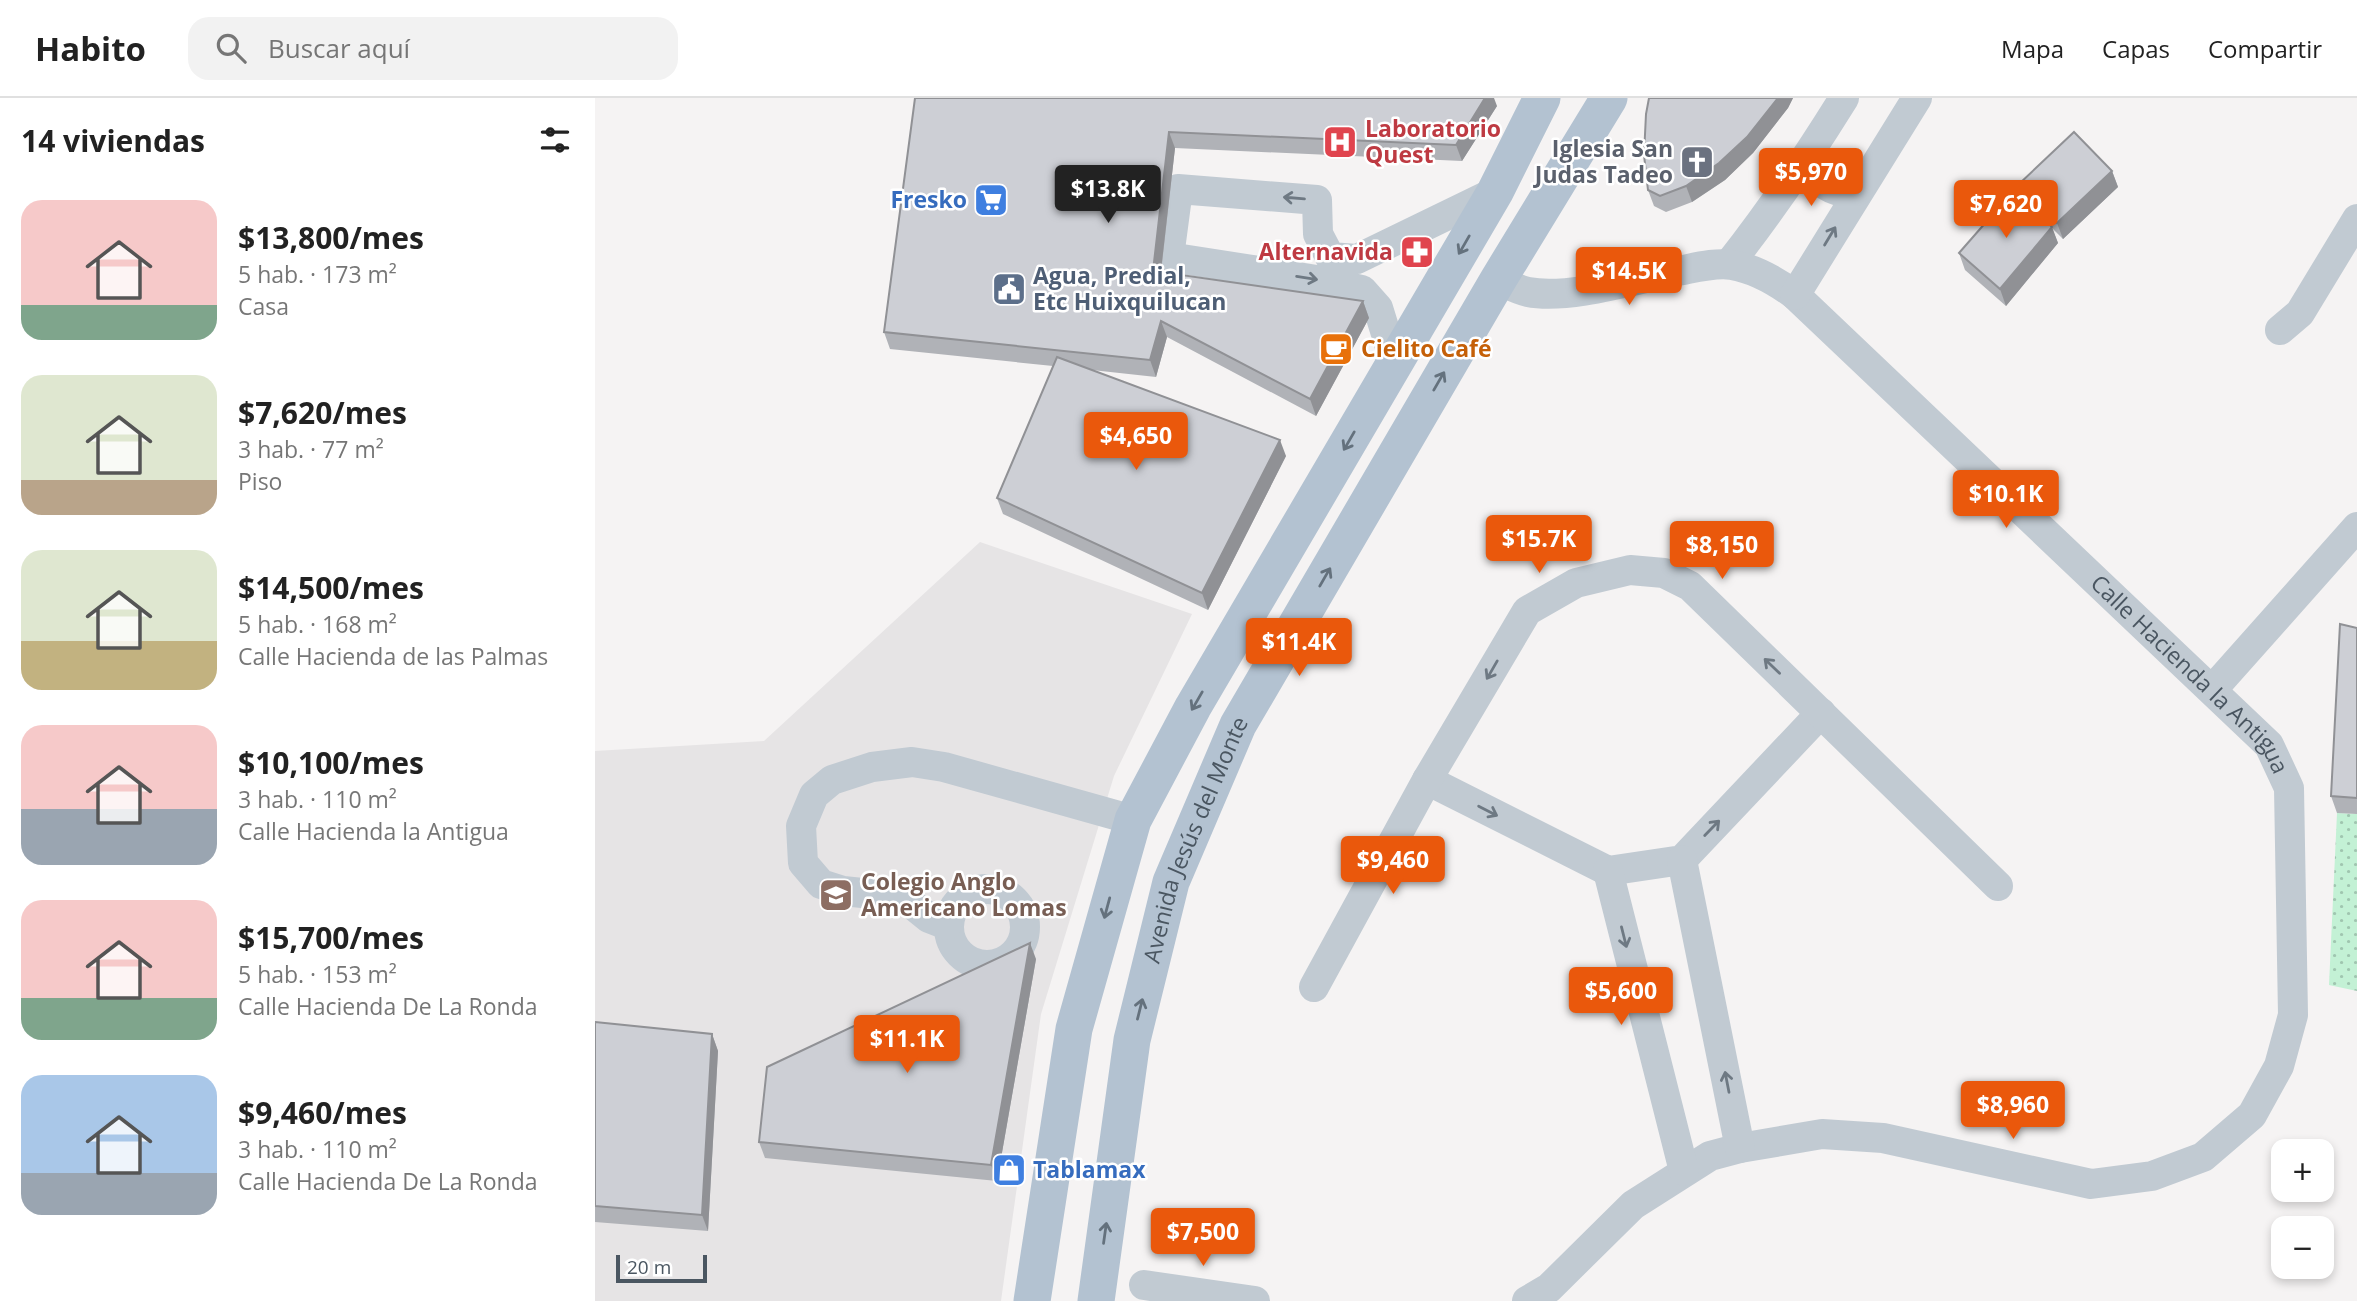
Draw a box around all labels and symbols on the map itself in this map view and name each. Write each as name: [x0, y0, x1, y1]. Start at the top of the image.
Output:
place label: Laboratorio Quest: [1365, 112, 1501, 170]
hospital icon: Laboratorio Quest: [1321, 123, 1359, 161]
place label: Iglesia San Judas Tadeo: [1533, 132, 1673, 190]
church icon: Iglesia San Judas Tadeo: [1678, 143, 1716, 181]
pin: $5,970: [1754, 148, 1868, 208]
pin: $13.8K: [1051, 166, 1165, 225]
pin: $7,620: [1949, 180, 2063, 240]
supermarket icon: Fresko: [972, 181, 1010, 219]
place label: Fresko: [890, 183, 967, 215]
one-way arrow: [1283, 191, 1306, 204]
one-way arrow: [1824, 227, 1838, 247]
pharmacy icon: Alternavida: [1398, 233, 1436, 271]
one-way arrow: [1457, 234, 1471, 254]
place label: Alternavida: [1259, 235, 1393, 267]
pin: $14.5K: [1572, 248, 1686, 307]
place label: Agua, Predial, Etc Huixquilucan: [1033, 259, 1226, 317]
public building icon: Agua, Predial, Etc Huixquilucan: [990, 270, 1028, 308]
one-way arrow: [1295, 272, 1318, 285]
cafe icon: Cielito Café: [1317, 330, 1355, 368]
place label: Cielito Café: [1361, 332, 1492, 364]
one-way arrow: [1432, 371, 1446, 391]
pin: $4,650: [1079, 412, 1193, 472]
one-way arrow: [1342, 430, 1355, 451]
pin: $10.1K: [1949, 470, 2063, 530]
pin: $15.7K: [1482, 516, 1596, 575]
pin: $8,150: [1665, 522, 1779, 581]
street label: Calle Hacienda la Antigua: [2084, 567, 2297, 779]
one-way arrow: [1318, 568, 1332, 588]
pin: $11.4K: [1242, 618, 1356, 678]
one-way arrow: [1764, 657, 1781, 674]
one-way arrow: [1485, 659, 1498, 680]
one-way arrow: [1190, 690, 1204, 710]
street label: Avenida Jesús del Monte: [1135, 710, 1255, 966]
one-way arrow: [1477, 804, 1498, 818]
one-way arrow: [1703, 820, 1720, 837]
pin: $9,460: [1336, 836, 1450, 896]
place label: Colegio Anglo Americano Lomas: [861, 865, 1067, 923]
school or university icon: Colegio Anglo Americano Lomas: [817, 876, 855, 914]
one-way arrow: [1100, 896, 1113, 919]
one-way arrow: [1618, 925, 1631, 948]
pin: $5,600: [1564, 968, 1678, 1027]
one-way arrow: [1134, 998, 1147, 1021]
pin: $11.1K: [850, 1016, 964, 1075]
one-way arrow: [1719, 1071, 1733, 1094]
pin: $8,960: [1956, 1082, 2070, 1141]
shop icon: Tablamax: [990, 1151, 1028, 1189]
place label: Tablamax: [1033, 1153, 1146, 1185]
pin: $7,500: [1146, 1208, 1260, 1268]
one-way arrow: [1099, 1223, 1112, 1245]
scale bar: [616, 1252, 707, 1284]

